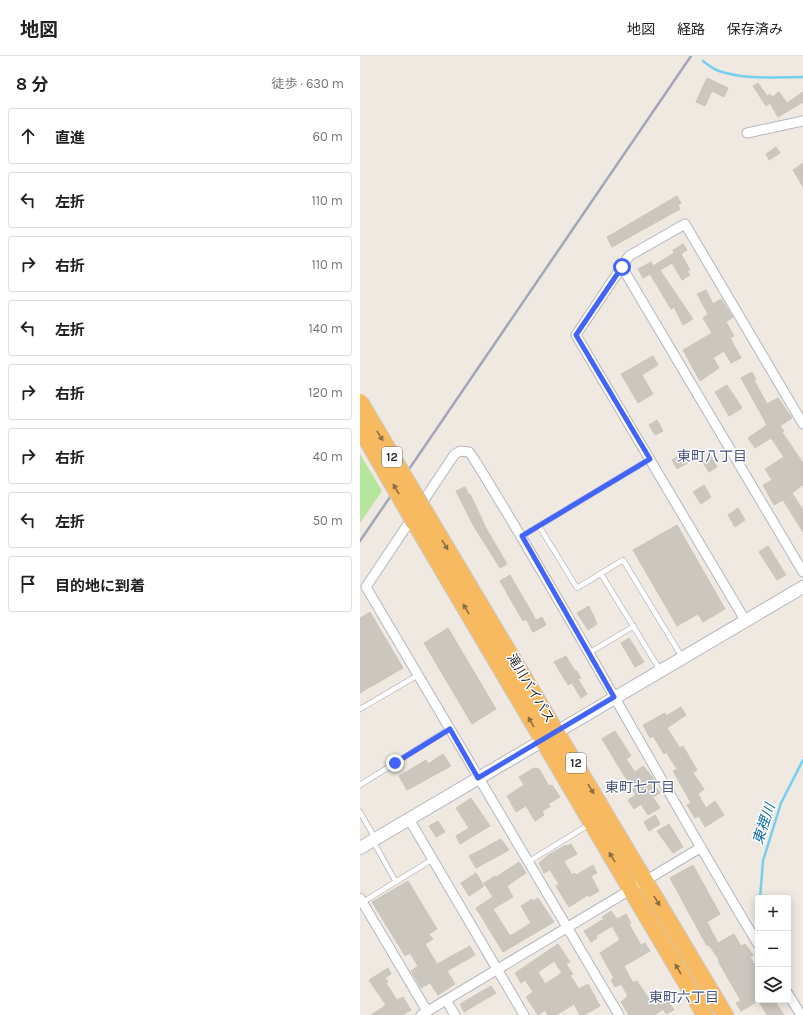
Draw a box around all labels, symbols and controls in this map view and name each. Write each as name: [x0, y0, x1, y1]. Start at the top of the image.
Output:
text: 地図: [20, 19, 58, 41]
text: 地図: [627, 21, 655, 38]
text: 経路: [677, 21, 705, 38]
text: 保存済み: [727, 21, 783, 38]
text: 8 分: [16, 74, 48, 94]
text: 徒歩 · 630 m: [271, 76, 344, 91]
icon: ahead: [17, 125, 39, 147]
text: 直進: [55, 129, 85, 147]
text: 60 m: [313, 129, 343, 144]
icon: left: [17, 189, 39, 211]
text: 左折: [55, 193, 85, 211]
text: 110 m: [311, 193, 343, 208]
icon: right: [17, 253, 39, 275]
text: 右折: [55, 257, 85, 275]
text: 110 m: [311, 257, 343, 272]
route start: [613, 258, 631, 276]
icon: left: [17, 317, 39, 339]
text: 左折: [55, 321, 85, 339]
text: 140 m: [308, 321, 343, 336]
icon: right: [17, 381, 39, 403]
text: 右折: [55, 385, 85, 403]
text: 120 m: [308, 385, 343, 400]
one-way arrow: [376, 430, 383, 442]
icon: right: [17, 445, 39, 467]
road number: 12: [382, 447, 402, 467]
district label: 東町八丁目: [677, 448, 747, 465]
text: 右折: [55, 449, 85, 467]
text: 40 m: [313, 449, 343, 464]
one-way arrow: [392, 483, 399, 495]
icon: left: [17, 509, 39, 531]
text: 左折: [55, 513, 85, 531]
text: 50 m: [313, 513, 343, 528]
one-way arrow: [441, 540, 449, 550]
icon: arrive: [17, 573, 39, 595]
text: 目的地に到着: [55, 577, 145, 595]
one-way arrow: [462, 603, 469, 615]
street label: 滝川バイパス: [505, 651, 557, 725]
one-way arrow: [527, 716, 534, 728]
road number: 12: [566, 753, 586, 773]
route end: [386, 754, 404, 772]
district label: 東町七丁目: [605, 779, 675, 796]
one-way arrow: [587, 784, 595, 794]
water label: 東裡川: [749, 799, 779, 847]
one-way arrow: [608, 852, 616, 862]
one-way arrow: [654, 895, 661, 907]
map controls: [755, 895, 791, 1003]
button: +: [755, 895, 791, 931]
button: −: [755, 931, 791, 967]
one-way arrow: [674, 964, 682, 974]
button: layers: [755, 967, 791, 1003]
district label: 東町六丁目: [649, 989, 719, 1006]

